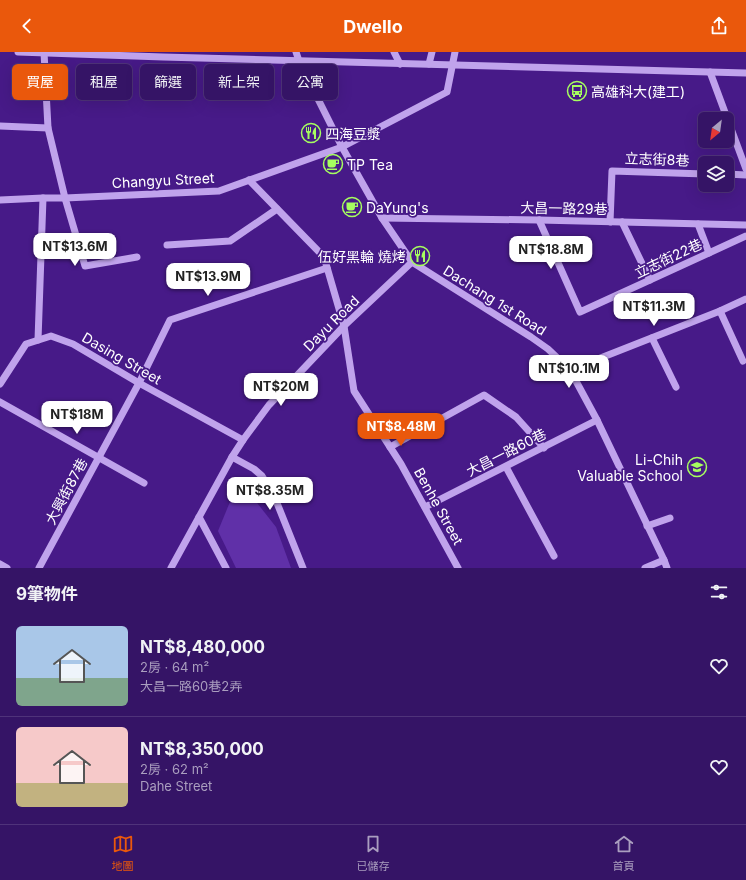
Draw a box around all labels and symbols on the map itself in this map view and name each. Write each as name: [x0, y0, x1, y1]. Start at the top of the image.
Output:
bus stop icon: 高雄科大(建工): [566, 80, 588, 102]
place label: 高雄科大(建工): [591, 83, 685, 100]
north arrow: [698, 112, 734, 148]
restaurant icon: 四海豆漿: [300, 122, 322, 144]
place label: 四海豆漿: [325, 125, 381, 142]
street label: 立志街8巷: [624, 149, 690, 169]
cafe icon: TP Tea: [322, 153, 344, 175]
place label: TP Tea: [347, 156, 393, 173]
street label: Changyu Street: [111, 169, 215, 191]
cafe icon: DaYung's: [341, 196, 363, 218]
place label: DaYung's: [366, 199, 429, 216]
street label: 大昌一路29巷: [520, 199, 608, 217]
pin: NT$13.6M: [34, 233, 116, 267]
street label: 立志街22巷: [631, 235, 705, 281]
pin: NT$18.8M: [510, 236, 592, 270]
restaurant icon: 伍好黑輪 燒烤: [409, 245, 431, 267]
place label: 伍好黑輪 燒烤: [318, 248, 406, 265]
street label: Dachang 1st Road: [440, 261, 550, 339]
pin: NT$13.9M: [167, 263, 249, 297]
street label: Dayu Road: [300, 292, 362, 354]
pin: NT$11.3M: [613, 293, 695, 327]
street label: Dasing Street: [79, 328, 165, 388]
pin: NT$10.1M: [528, 355, 610, 389]
pin: NT$20M: [248, 373, 314, 407]
pin: NT$18M: [44, 401, 110, 435]
pin: NT$8.48M: [360, 413, 442, 447]
street label: 大昌一路60巷: [463, 425, 549, 479]
place label: Li-Chih Valuable School: [577, 451, 683, 484]
street label: 大興街87巷: [41, 455, 91, 527]
school or university icon: Li-Chih Valuable School: [686, 456, 708, 478]
street label: Benhe Street: [411, 464, 467, 548]
pin: NT$8.35M: [229, 477, 311, 511]

